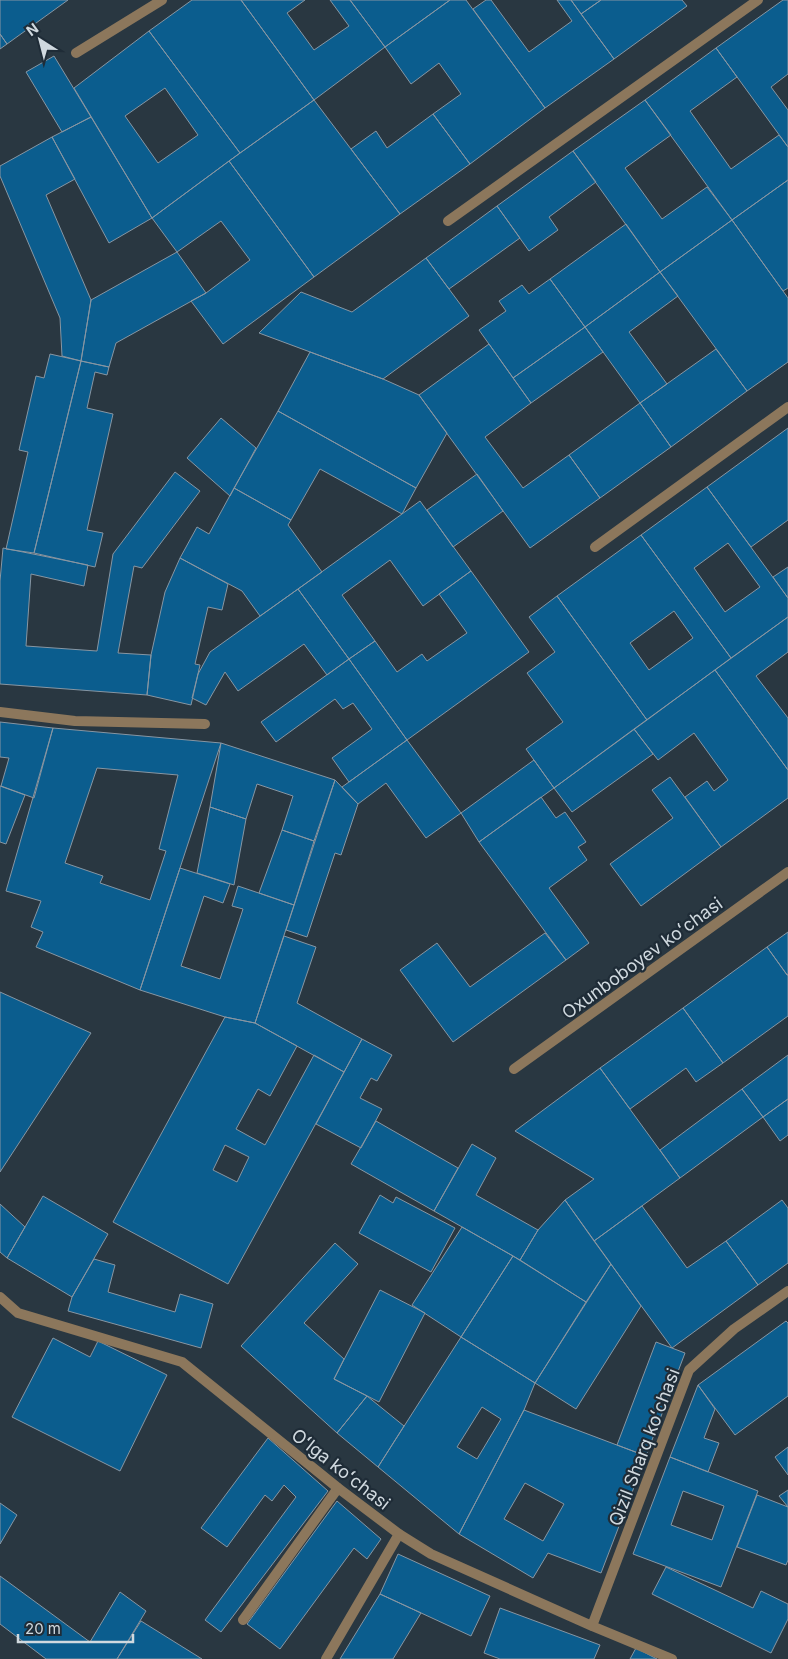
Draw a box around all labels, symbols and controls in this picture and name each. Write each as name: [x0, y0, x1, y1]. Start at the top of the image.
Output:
north arrow: [15, 15, 65, 65]
text: N: [23, 19, 41, 39]
street label: Oxunboboyev koʻchasi: [558, 893, 726, 1023]
street label: Qizil Sharq koʻchasi: [604, 1365, 684, 1529]
street label: Oʻlga koʻchasi: [288, 1424, 394, 1514]
scale bar: [18, 1612, 132, 1644]
text: 20 m: [25, 1619, 61, 1638]

